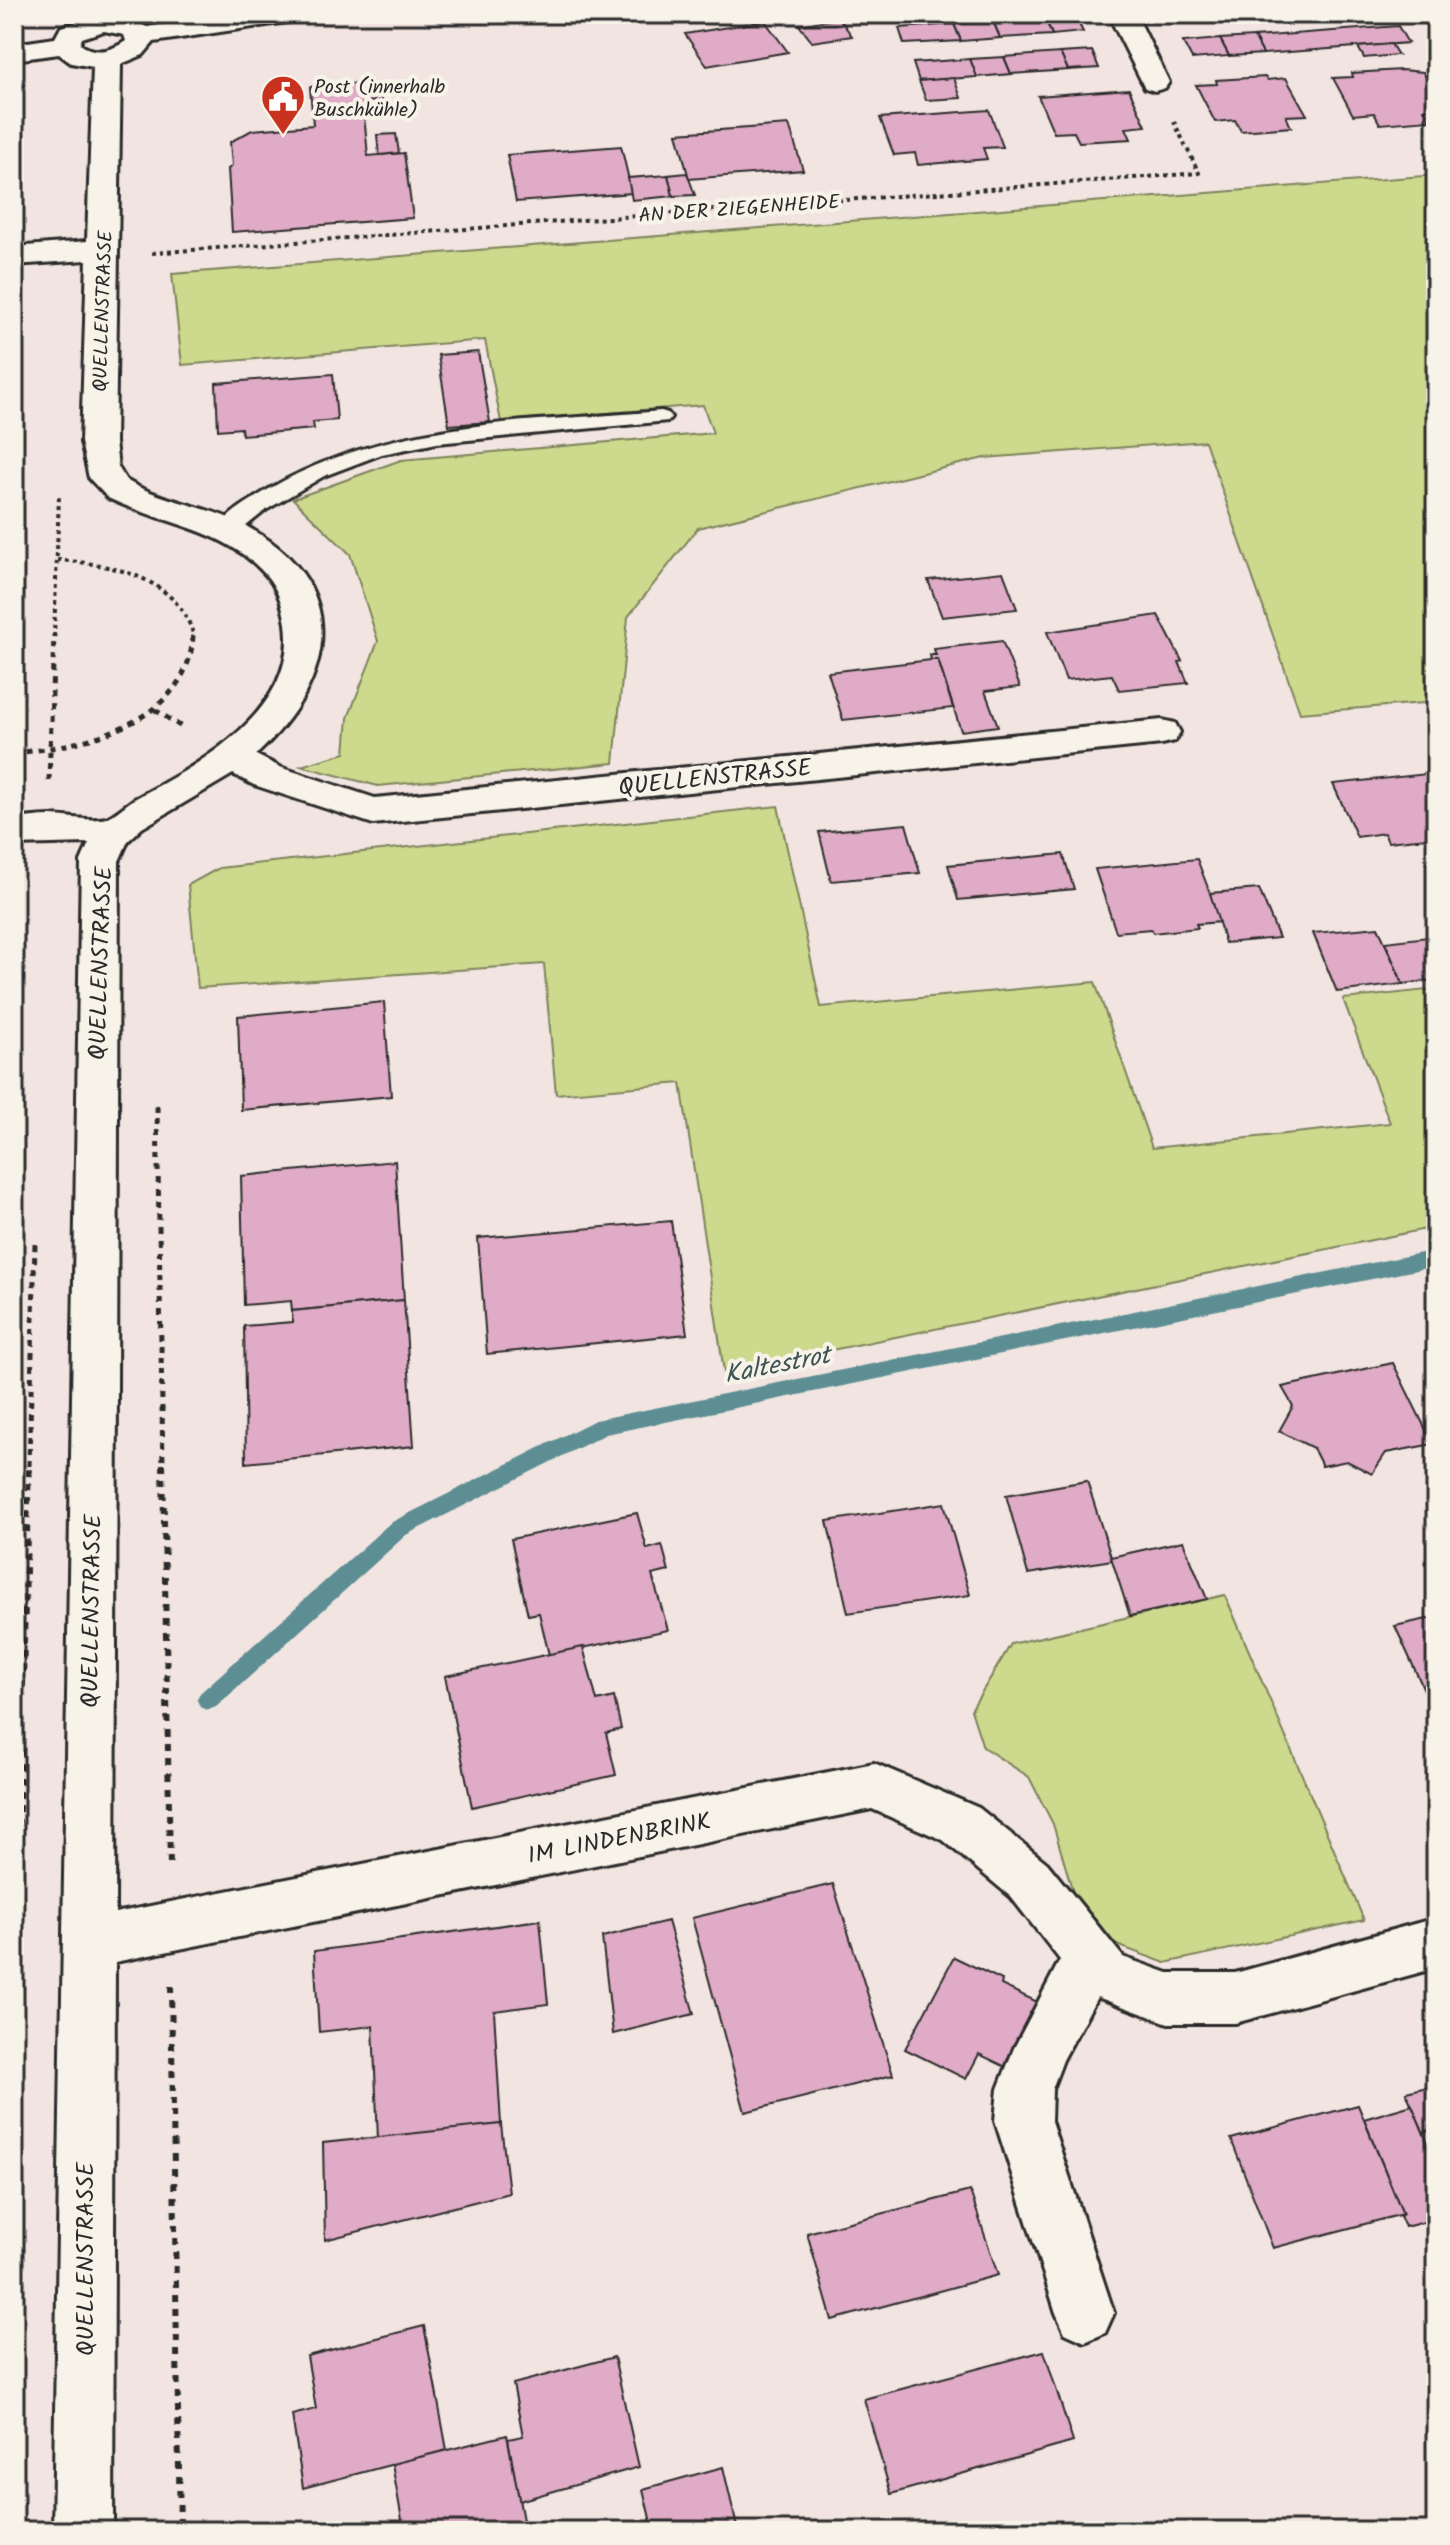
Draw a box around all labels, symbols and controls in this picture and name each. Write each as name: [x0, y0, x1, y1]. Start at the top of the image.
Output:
place label: Post (innerhalb Buschkühle): [314, 72, 446, 127]
public building icon: Post (innerhalb Buschkühle): [259, 73, 307, 136]
street label: AN DER ZIEGENHEIDE: [637, 187, 842, 233]
street label: QUELLENSTRASSE: [85, 228, 123, 392]
street label: QUELLENSTRASSE: [617, 749, 815, 808]
street label: QUELLENSTRASSE: [79, 864, 124, 1061]
water label: Kaltestrot: [721, 1334, 838, 1397]
street label: QUELLENSTRASSE: [71, 1513, 114, 1708]
street label: IM LINDENBRINK: [524, 1802, 715, 1876]
street label: QUELLENSTRASSE: [67, 2161, 106, 2356]

